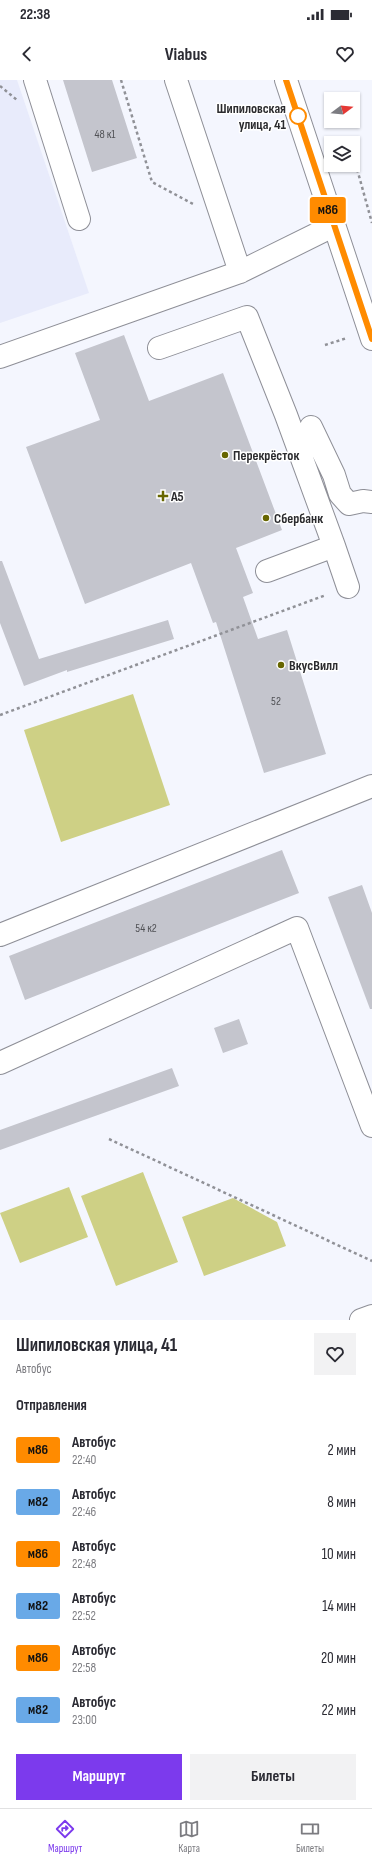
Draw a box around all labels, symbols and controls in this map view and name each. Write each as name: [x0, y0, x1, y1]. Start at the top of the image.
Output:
text: 22:38: [20, 5, 50, 24]
icon: back: [16, 43, 38, 65]
icon: heart: [334, 43, 356, 65]
text: Viabus: [165, 44, 207, 65]
north arrow: [324, 92, 360, 128]
map controls: [324, 92, 360, 172]
place label: Шипиловская улица, 41: [217, 100, 287, 133]
marker: Шипиловская улица, 41: [289, 107, 307, 125]
house number: 48 к1: [95, 127, 116, 142]
button: layers: [324, 136, 360, 172]
line badge: м86: [305, 197, 351, 223]
text: м86: [318, 201, 338, 218]
place label: Перекрёсток: [233, 447, 299, 464]
marker: Перекрёсток: [220, 450, 230, 460]
place label: А5: [170, 488, 184, 505]
marker: А5: [158, 491, 168, 501]
place label: Сбербанк: [274, 510, 323, 527]
marker: Сбербанк: [261, 513, 271, 523]
place label: ВкусВилл: [289, 657, 338, 674]
marker: ВкусВилл: [276, 660, 286, 670]
house number: 52: [271, 694, 281, 709]
house number: 54 к2: [135, 921, 157, 936]
button: heart: [314, 1333, 356, 1375]
text: Шипиловская улица, 41: [16, 1334, 177, 1357]
text: Автобус: [16, 1361, 52, 1377]
text: Отправления: [16, 1396, 87, 1415]
text: Автобус: [72, 1433, 116, 1452]
text: м86: [28, 1441, 48, 1458]
text: 2 мин: [328, 1441, 356, 1460]
text: 22:40: [72, 1452, 96, 1468]
text: Автобус: [72, 1485, 116, 1504]
text: м82: [28, 1493, 48, 1510]
text: 8 мин: [327, 1493, 356, 1512]
text: 22:46: [72, 1504, 96, 1520]
text: Автобус: [72, 1537, 116, 1556]
text: м86: [28, 1545, 48, 1562]
text: 10 мин: [322, 1545, 356, 1564]
text: 22:48: [72, 1556, 96, 1572]
text: Автобус: [72, 1589, 116, 1608]
text: м82: [28, 1597, 48, 1614]
text: 14 мин: [322, 1597, 356, 1616]
text: 22:52: [72, 1608, 96, 1624]
text: Автобус: [72, 1641, 116, 1660]
text: м86: [28, 1649, 48, 1666]
text: 20 мин: [321, 1649, 356, 1668]
text: 22:58: [72, 1660, 96, 1676]
text: Автобус: [72, 1693, 116, 1712]
text: м82: [28, 1701, 48, 1718]
text: 22 мин: [321, 1701, 356, 1720]
text: 23:00: [72, 1712, 97, 1728]
button: Маршрут: [16, 1754, 182, 1800]
button: Билеты: [190, 1754, 356, 1800]
tab: Маршрут: [48, 1818, 82, 1855]
tab: Карта: [178, 1818, 200, 1855]
tab: Билеты: [296, 1818, 324, 1855]

